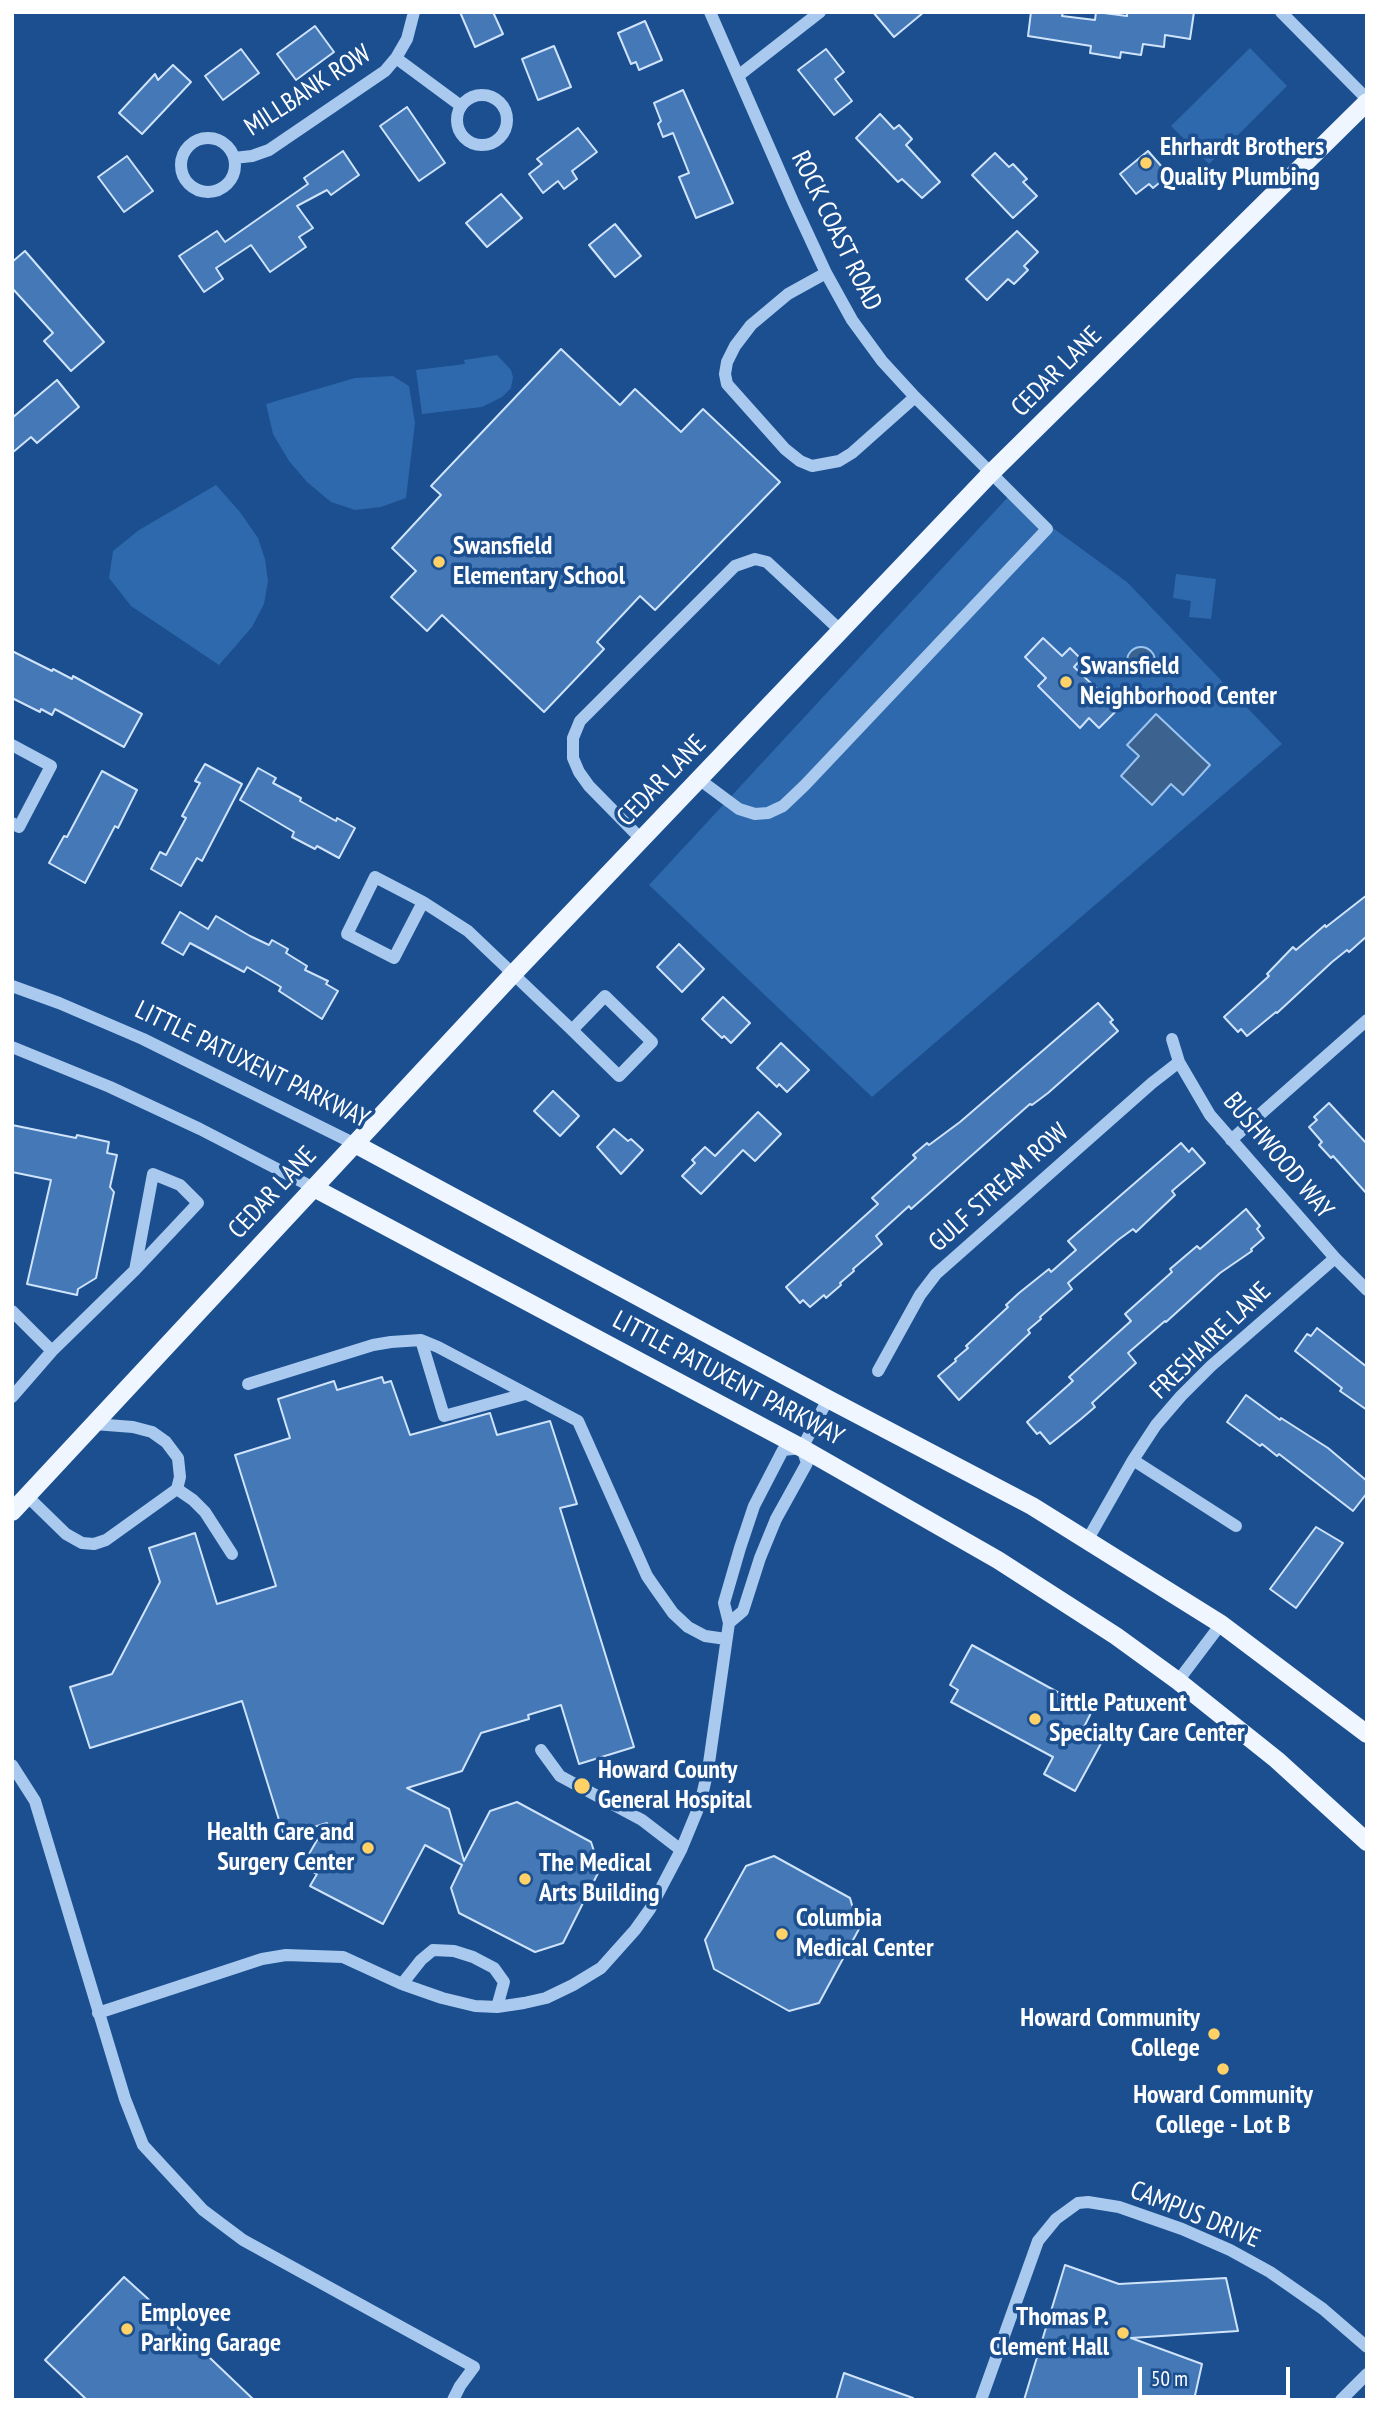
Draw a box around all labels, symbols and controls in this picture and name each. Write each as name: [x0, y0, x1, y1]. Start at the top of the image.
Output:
street label: MILLBANK ROW: [239, 39, 377, 143]
place label: Ehrhardt Brothers Quality Plumbing: [1160, 132, 1324, 194]
street label: ROCK COAST ROAD: [784, 146, 888, 316]
marker: Ehrhardt Brothers Quality Plumbing: [1138, 155, 1154, 171]
street label: CEDAR LANE: [1005, 320, 1109, 424]
place label: Swansfield Elementary School: [453, 531, 625, 592]
marker: Swansfield Elementary School: [431, 554, 447, 570]
place label: Swansfield Neighborhood Center: [1080, 651, 1277, 712]
marker: Swansfield Neighborhood Center: [1058, 674, 1074, 690]
street label: CEDAR LANE: [611, 729, 713, 833]
street label: LITTLE PATUXENT PARKWAY: [130, 995, 374, 1135]
street label: BUSHWOOD WAY: [1216, 1087, 1340, 1225]
street label: GULF STREAM ROW: [923, 1117, 1075, 1259]
street label: CEDAR LANE: [222, 1140, 324, 1246]
street label: FRESHAIRE LANE: [1144, 1276, 1278, 1406]
street label: LITTLE PATUXENT PARKWAY: [607, 1305, 849, 1453]
place label: Little Patuxent Specialty Care Center: [1049, 1688, 1245, 1750]
marker: Little Patuxent Specialty Care Center: [1027, 1711, 1043, 1727]
place label: Howard County General Hospital: [598, 1755, 752, 1816]
marker: Howard County General Hospital: [572, 1776, 592, 1796]
place label: Health Care and Surgery Center: [207, 1817, 354, 1878]
marker: Health Care and Surgery Center: [360, 1840, 376, 1856]
place label: The Medical Arts Building: [539, 1848, 659, 1910]
marker: The Medical Arts Building: [517, 1871, 533, 1887]
place label: Columbia Medical Center: [796, 1903, 934, 1965]
marker: Columbia Medical Center: [774, 1926, 790, 1942]
place label: Howard Community College: [1020, 2003, 1200, 2064]
marker: Howard Community College: [1206, 2026, 1222, 2042]
marker: Howard Community College - Lot B: [1215, 2061, 1231, 2077]
place label: Howard Community College - Lot B: [1133, 2080, 1313, 2142]
street label: CAMPUS DRIVE: [1125, 2175, 1265, 2255]
place label: Employee Parking Garage: [141, 2298, 281, 2360]
place label: Thomas P. Clement Hall: [990, 2302, 1109, 2364]
marker: Employee Parking Garage: [119, 2321, 135, 2337]
marker: Thomas P. Clement Hall: [1115, 2325, 1131, 2341]
scale bar: [1141, 2352, 1293, 2396]
text: 50 m: [1151, 2365, 1188, 2392]

